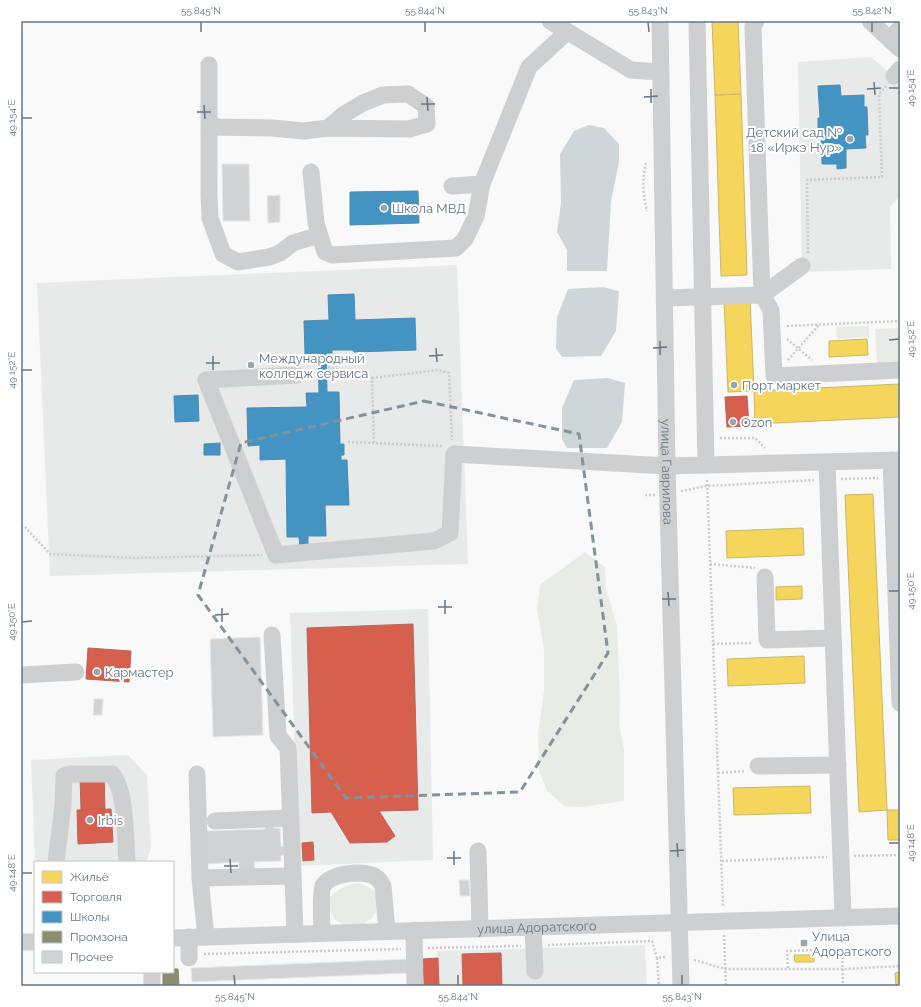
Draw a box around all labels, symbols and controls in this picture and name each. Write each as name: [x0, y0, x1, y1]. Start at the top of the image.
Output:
text: 55.845°N: [181, 5, 221, 16]
text: 55.844°N: [405, 5, 445, 16]
text: 55.843°N: [628, 5, 668, 16]
text: 55.842°N: [852, 5, 892, 16]
text: 49.154°E: [905, 69, 916, 107]
text: 49.154°E: [6, 99, 17, 137]
place label: Детский сад № 18 «Иркэ Нур»: [746, 125, 842, 155]
marker: Детский сад № 18 «Иркэ Нур»: [845, 134, 855, 144]
place label: Школа МВД: [392, 201, 466, 216]
marker: Школа МВД: [379, 203, 389, 213]
text: 49.152°E: [905, 321, 916, 357]
place label: Международный колледж сервиса: [259, 351, 368, 381]
text: 49.152°E: [6, 352, 17, 388]
marker: Международный колледж сервиса: [246, 360, 256, 370]
place label: Порт маркет: [742, 378, 821, 393]
marker: Порт маркет: [729, 380, 739, 390]
place label: Ozon: [741, 415, 772, 430]
marker: Ozon: [728, 417, 738, 427]
street label: улица Гаврилова: [659, 419, 676, 525]
text: 49.150°E: [905, 572, 916, 610]
text: 49.150°E: [6, 603, 17, 641]
place label: Кармастер: [105, 665, 174, 680]
marker: Кармастер: [92, 667, 102, 677]
place label: Irbis: [98, 813, 123, 828]
marker: Irbis: [85, 815, 95, 825]
text: 49.148°E: [905, 824, 916, 862]
text: 49.148°E: [6, 854, 17, 892]
legend: [34, 861, 174, 973]
text: Жильё: [70, 870, 109, 884]
text: Торговля: [70, 890, 122, 904]
text: Школы: [70, 910, 109, 924]
street label: улица Адоратского: [477, 918, 597, 936]
place label: Улица Адоратского: [812, 929, 892, 959]
text: Промзона: [70, 930, 128, 944]
marker: Улица Адоратского: [799, 938, 809, 948]
text: Прочее: [70, 950, 113, 964]
text: 55.845°N: [215, 991, 255, 1002]
text: 55.844°N: [438, 991, 478, 1002]
text: 55.843°N: [662, 991, 702, 1002]

